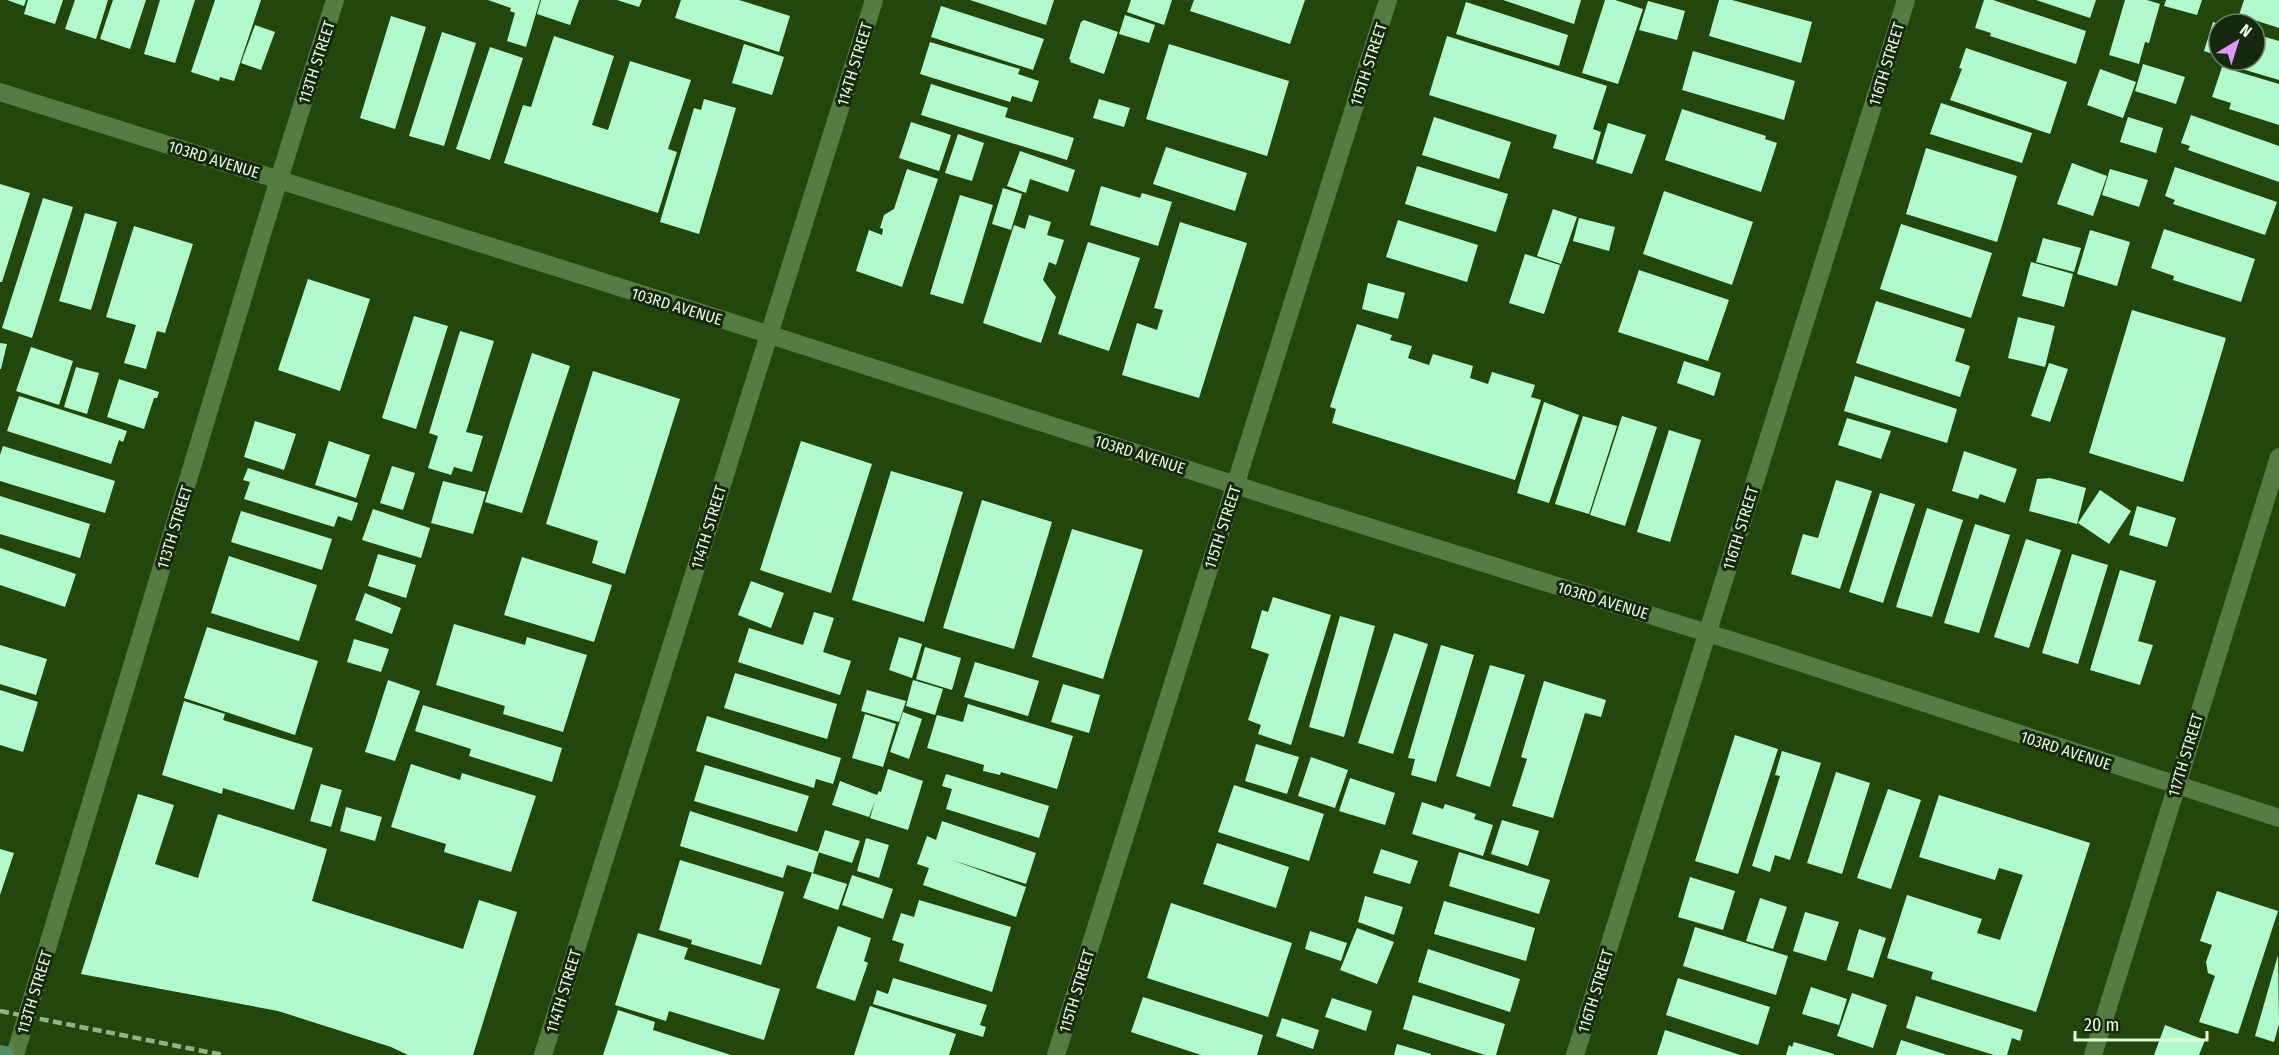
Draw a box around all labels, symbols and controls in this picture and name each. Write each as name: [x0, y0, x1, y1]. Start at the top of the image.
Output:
north arrow: [2207, 12, 2267, 72]
street label: 113TH STREET: [294, 18, 339, 106]
street label: 114TH STREET: [833, 20, 876, 108]
street label: 115TH STREET: [1346, 20, 1391, 108]
street label: 116TH STREET: [1865, 20, 1908, 108]
text: N: [2236, 20, 2256, 41]
street label: 103RD AVENUE: [166, 137, 262, 182]
street label: 103RD AVENUE: [629, 284, 725, 329]
street label: 103RD AVENUE: [1092, 431, 1187, 478]
street label: 113TH STREET: [153, 483, 196, 571]
street label: 114TH STREET: [687, 483, 730, 571]
street label: 115TH STREET: [1200, 483, 1245, 571]
street label: 116TH STREET: [1719, 484, 1762, 572]
street label: 103RD AVENUE: [1555, 578, 1651, 623]
street label: 117TH STREET: [2164, 711, 2207, 799]
street label: 103RD AVENUE: [2018, 727, 2113, 774]
street label: 114TH STREET: [542, 947, 585, 1035]
street label: 115TH STREET: [1055, 947, 1098, 1035]
street label: 116TH STREET: [1574, 947, 1617, 1035]
street label: 113TH STREET: [13, 948, 56, 1036]
scale bar: [2075, 1004, 2207, 1042]
text: 20 m: [2084, 1014, 2119, 1036]

